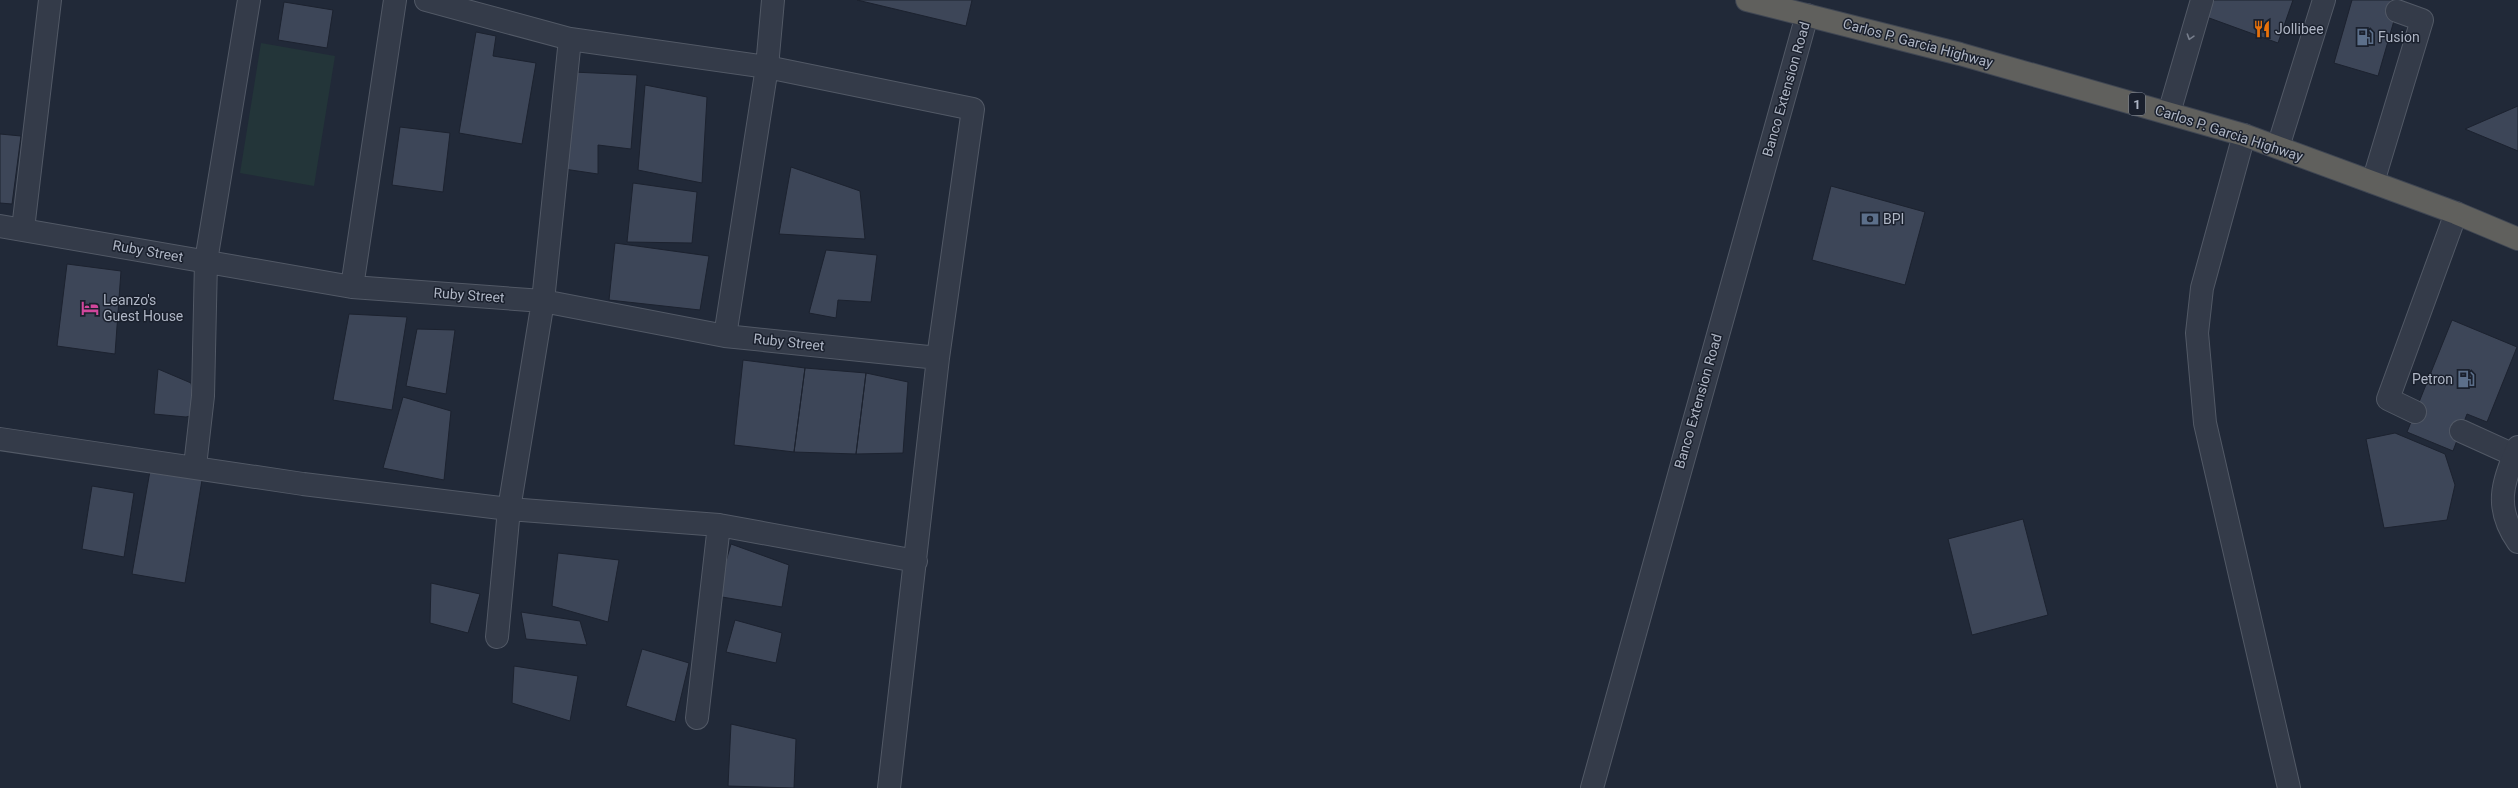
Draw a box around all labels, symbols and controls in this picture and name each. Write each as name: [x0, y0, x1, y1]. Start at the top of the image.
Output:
street label: Carlos P. Garcia Highway: [1841, 15, 1995, 71]
restaurant icon: Jollibee: [2252, 19, 2272, 39]
street label: Banco Extension Road: [1759, 20, 1813, 158]
place label: Jollibee: [2275, 21, 2324, 37]
fuel station icon: Fusion: [2355, 27, 2375, 47]
place label: Fusion: [2378, 29, 2420, 45]
one-way arrow: [2186, 33, 2195, 40]
road number: 1: [2129, 93, 2145, 115]
street label: Carlos P. Garcia Highway: [2153, 102, 2305, 165]
bank icon: BPI: [1860, 209, 1880, 229]
place label: BPI: [1883, 211, 1904, 227]
street label: Ruby Street: [112, 237, 185, 265]
street label: Ruby Street: [433, 285, 505, 305]
place label: Leanzo's Guest House: [103, 292, 183, 324]
hotel icon: Leanzo's Guest House: [80, 298, 100, 318]
street label: Ruby Street: [753, 330, 826, 354]
street label: Banco Extension Road: [1671, 332, 1725, 470]
fuel station icon: Petron: [2456, 369, 2476, 389]
place label: Petron: [2412, 371, 2453, 387]

